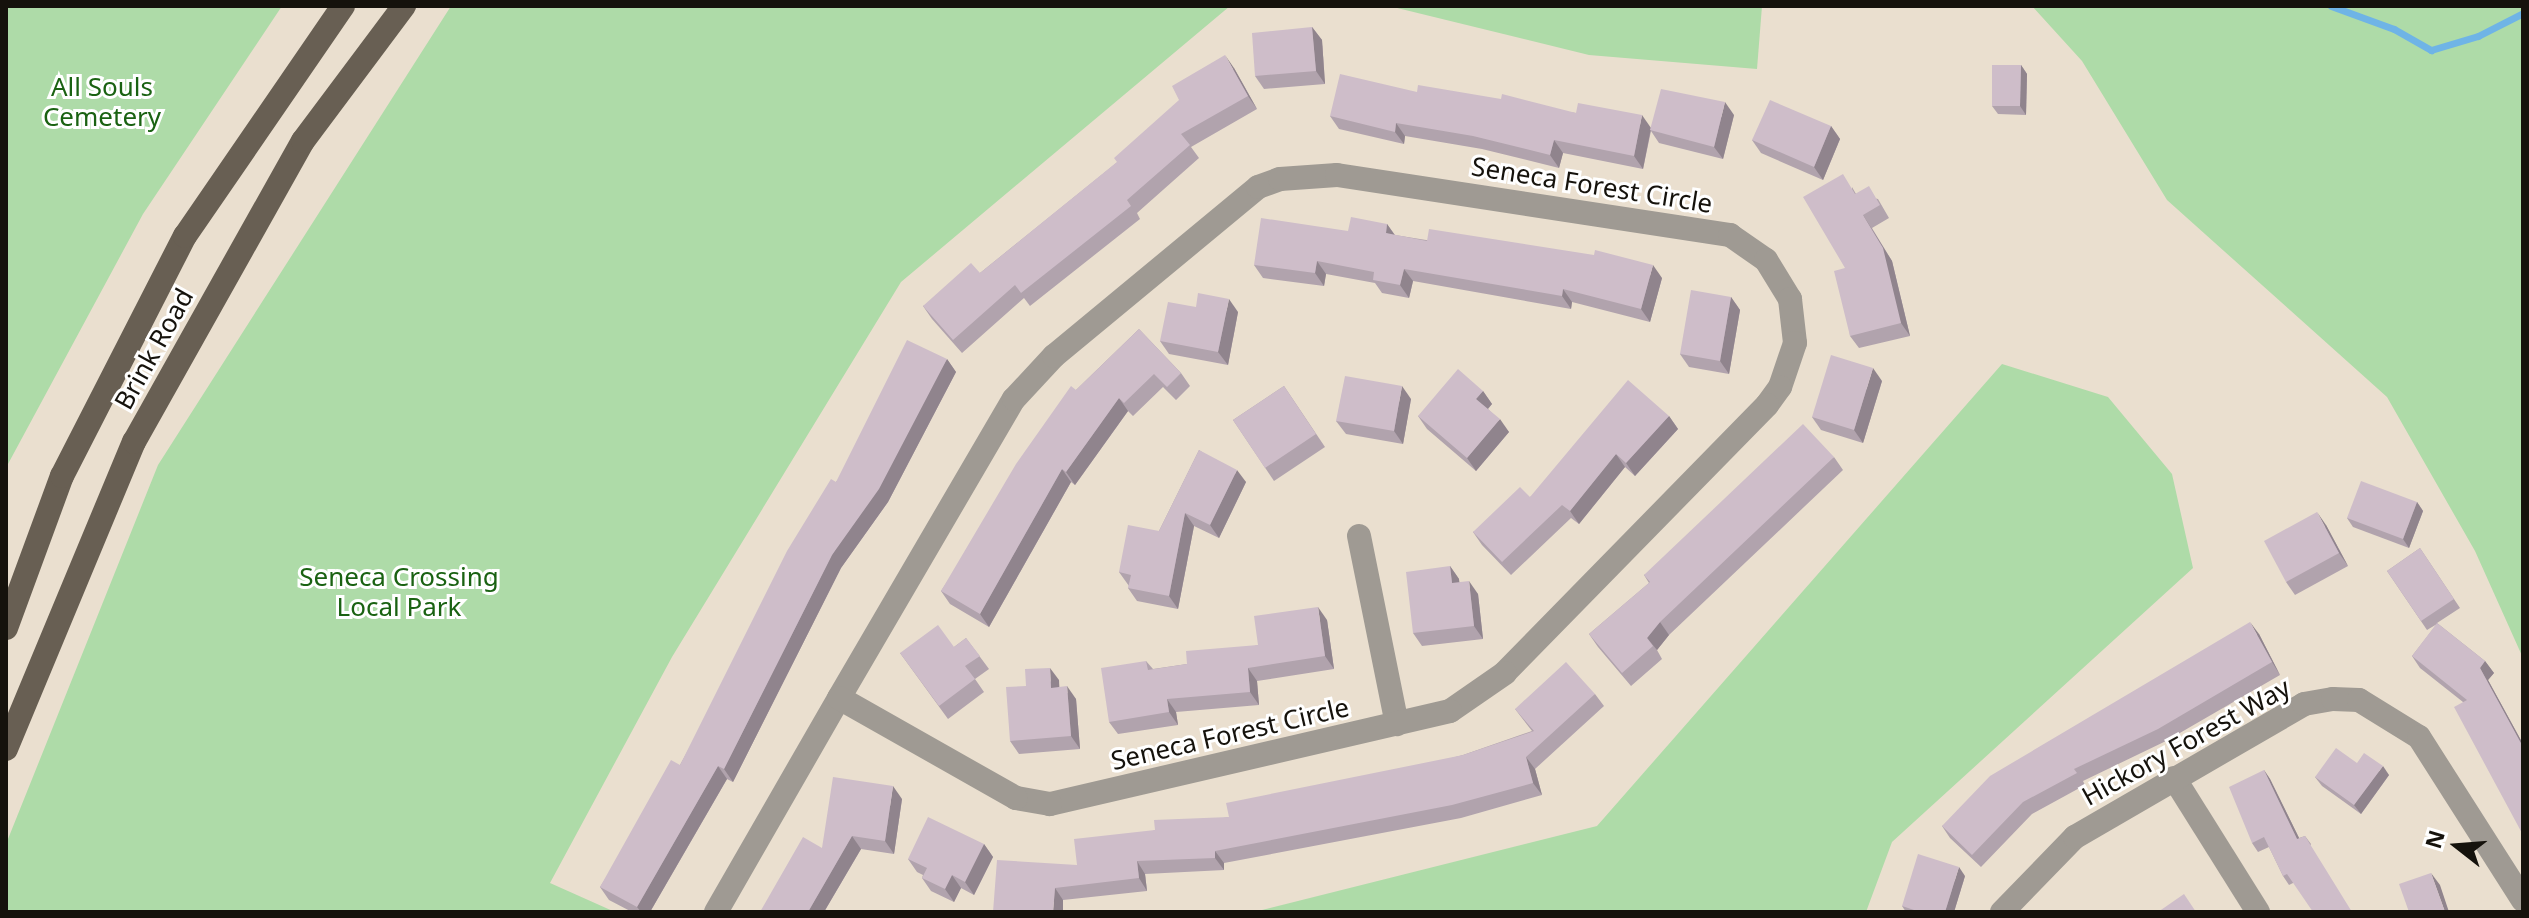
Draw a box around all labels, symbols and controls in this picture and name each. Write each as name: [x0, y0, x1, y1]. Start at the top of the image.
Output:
park label: All Souls Cemetery: [43, 71, 161, 132]
street label: Seneca Forest Circle: [1469, 151, 1715, 219]
street label: Brink Road: [108, 283, 200, 415]
park label: Seneca Crossing Local Park: [299, 561, 499, 622]
street label: Hickory Forest Way: [2077, 672, 2295, 812]
street label: Seneca Forest Circle: [1108, 691, 1352, 777]
north arrow: [2417, 806, 2497, 886]
text: N: [2417, 826, 2451, 852]

